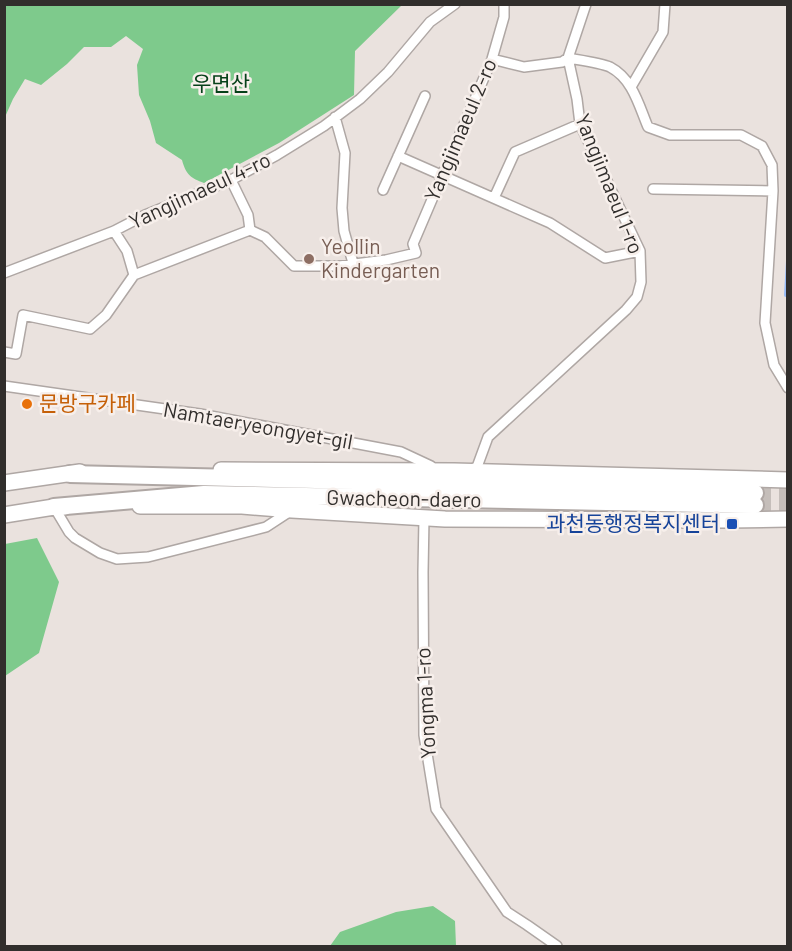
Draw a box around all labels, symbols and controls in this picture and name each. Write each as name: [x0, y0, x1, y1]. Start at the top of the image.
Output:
street label: Yangjimaeul 2-ro: [418, 54, 501, 205]
park label: 우면산: [192, 70, 250, 95]
street label: Yangjimaeul 1-ro: [571, 110, 650, 257]
street label: Yangjimaeul 4-ro: [125, 146, 274, 233]
place label: Yeollin Kindergarten: [321, 233, 440, 282]
marker: Yeollin Kindergarten: [302, 252, 316, 266]
place label: 문방구카페: [39, 390, 136, 415]
street label: Namtaeryeongyet-gil: [162, 396, 355, 454]
marker: 문방구카페: [20, 397, 34, 411]
street label: Gwacheon-daero: [326, 484, 482, 511]
place label: 과천동행정복지센터: [546, 510, 720, 535]
marker: 과천동행정복지센터: [725, 517, 739, 531]
street label: Yongma 1-ro: [409, 647, 440, 759]

